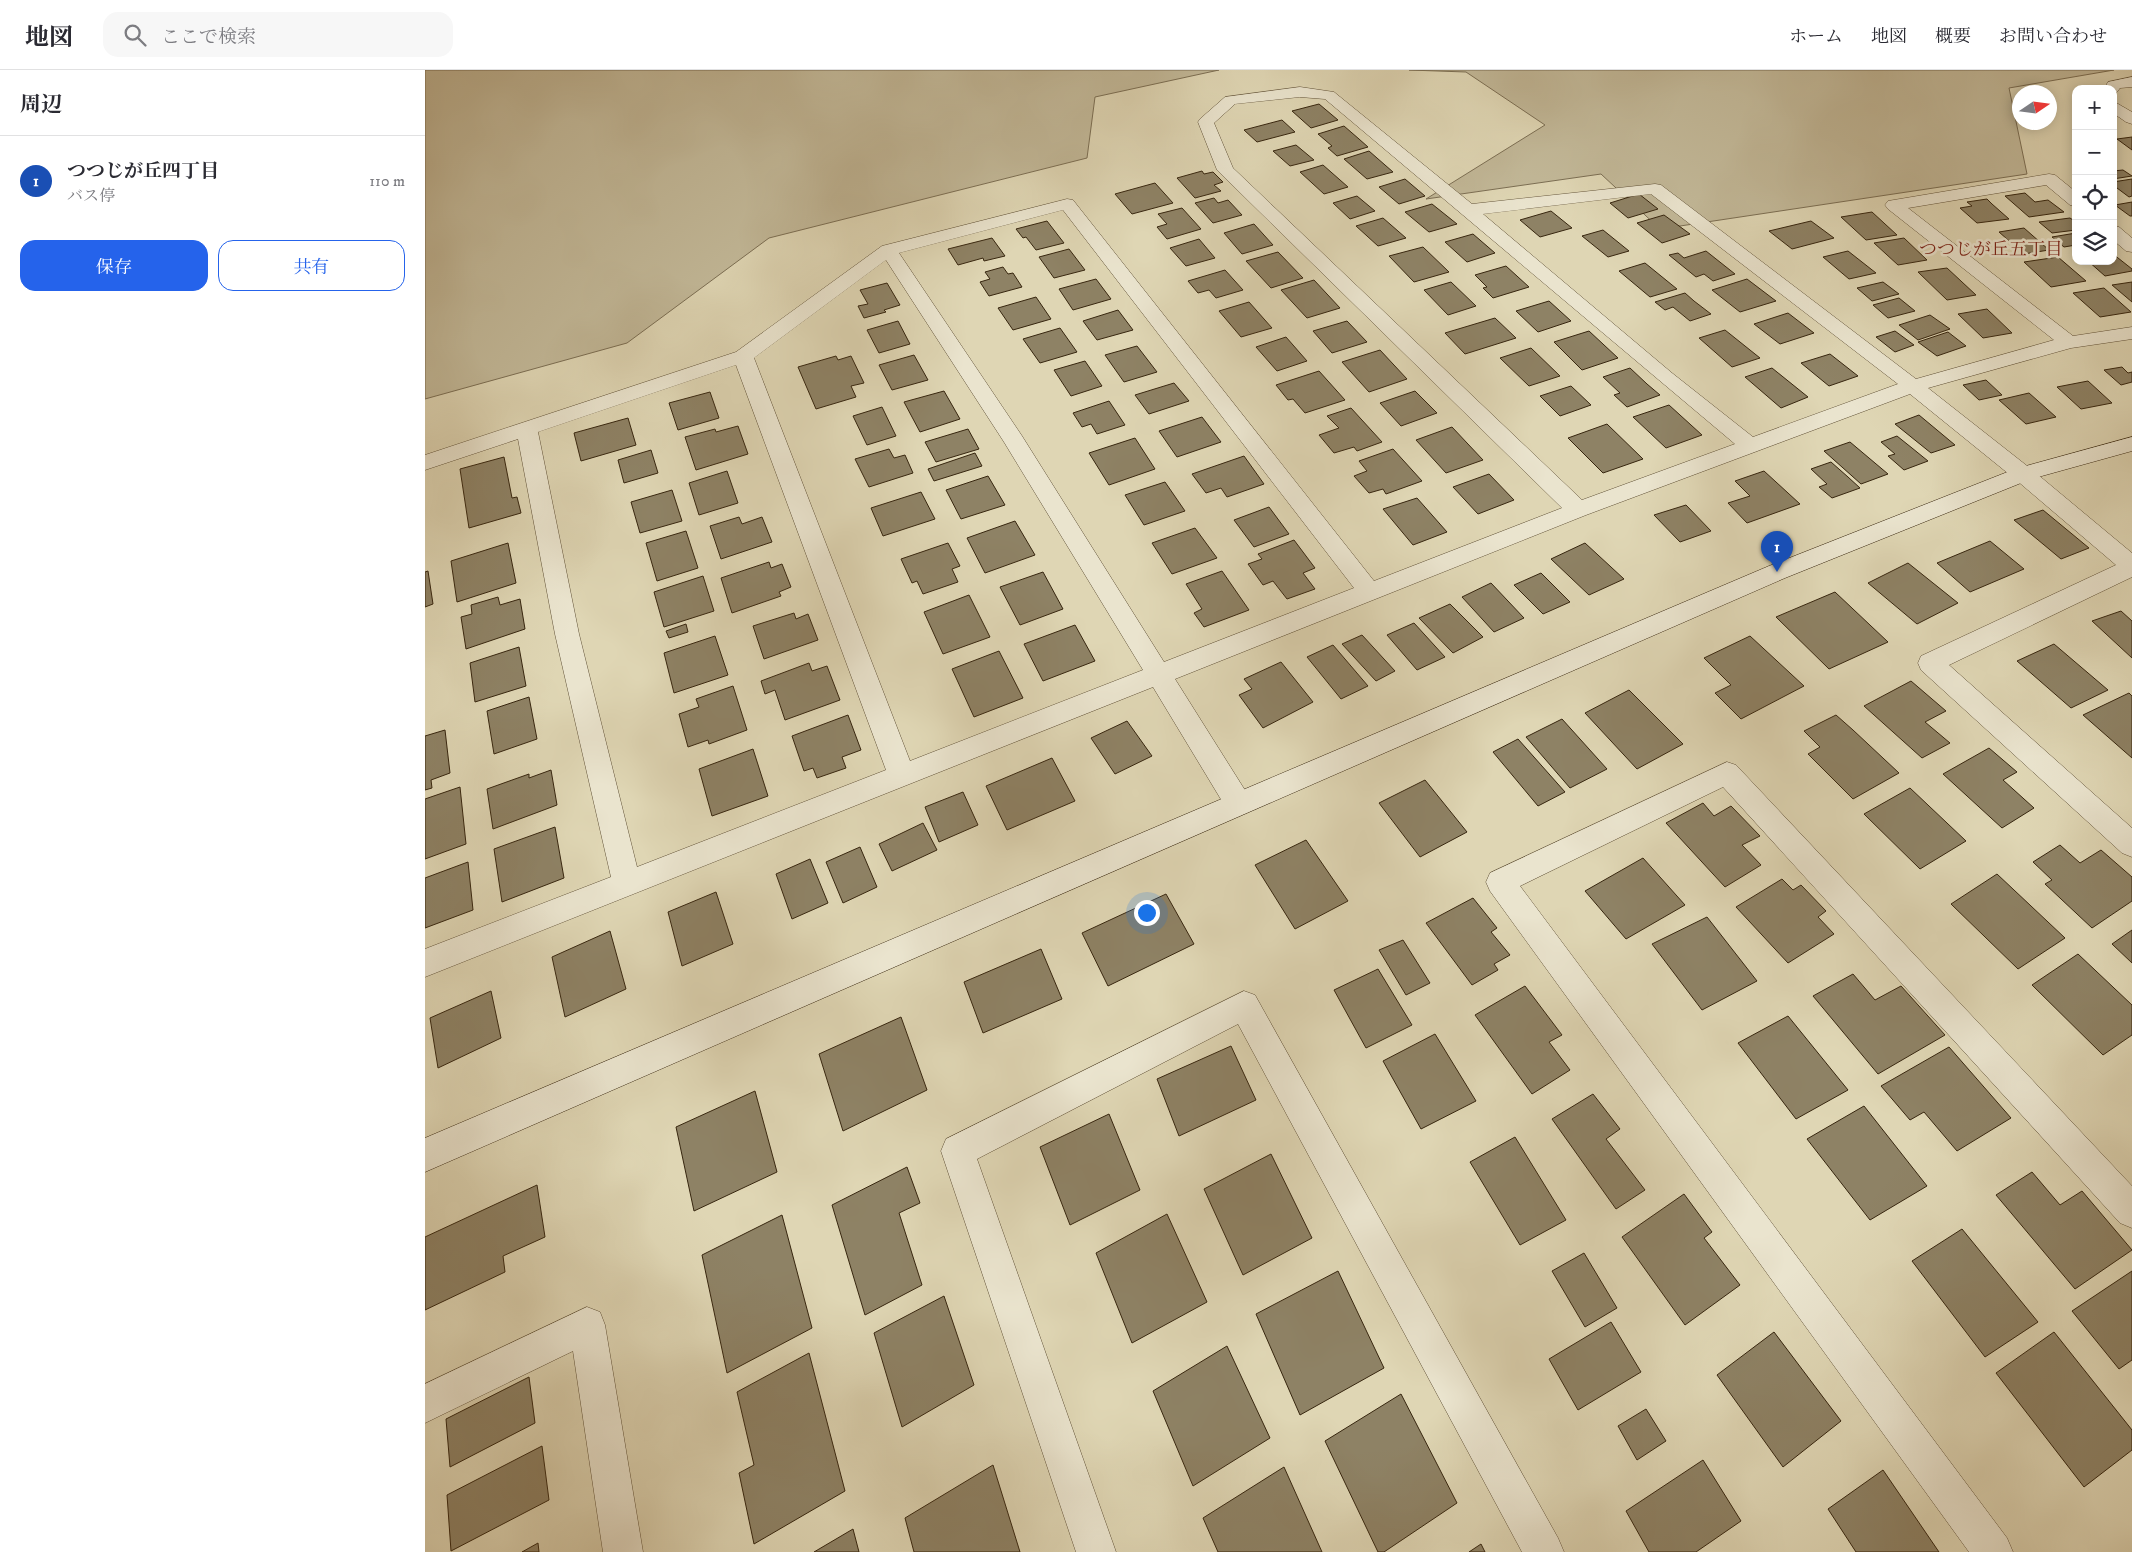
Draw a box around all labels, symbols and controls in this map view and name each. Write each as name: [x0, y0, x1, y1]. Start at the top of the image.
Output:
search box: [103, 12, 453, 57]
icon: search: [121, 21, 149, 49]
text: 地図: [25, 23, 73, 53]
text: ここで検索: [161, 26, 256, 49]
text: ホーム: [1789, 26, 1843, 48]
text: 地図: [1871, 26, 1907, 48]
text: 概要: [1935, 26, 1971, 48]
text: お問い合わせ: [1999, 26, 2107, 48]
north arrow: [2012, 85, 2057, 130]
map controls: [2072, 85, 2117, 265]
button: +: [2072, 85, 2117, 130]
text: 周辺: [20, 92, 62, 118]
button: −: [2072, 130, 2117, 175]
text: つつじが丘四丁目: [67, 160, 219, 183]
text: 1: [33, 171, 39, 191]
text: 110 m: [369, 171, 405, 191]
button: locate: [2072, 175, 2117, 220]
text: バス停: [67, 186, 115, 206]
button: layers: [2072, 220, 2117, 265]
district label: つつじが丘五丁目: [1919, 239, 2063, 261]
button: 保存: [20, 240, 208, 291]
button: 共有: [218, 240, 405, 291]
pin: 1: [1761, 531, 1793, 572]
your location: [1134, 900, 1160, 926]

